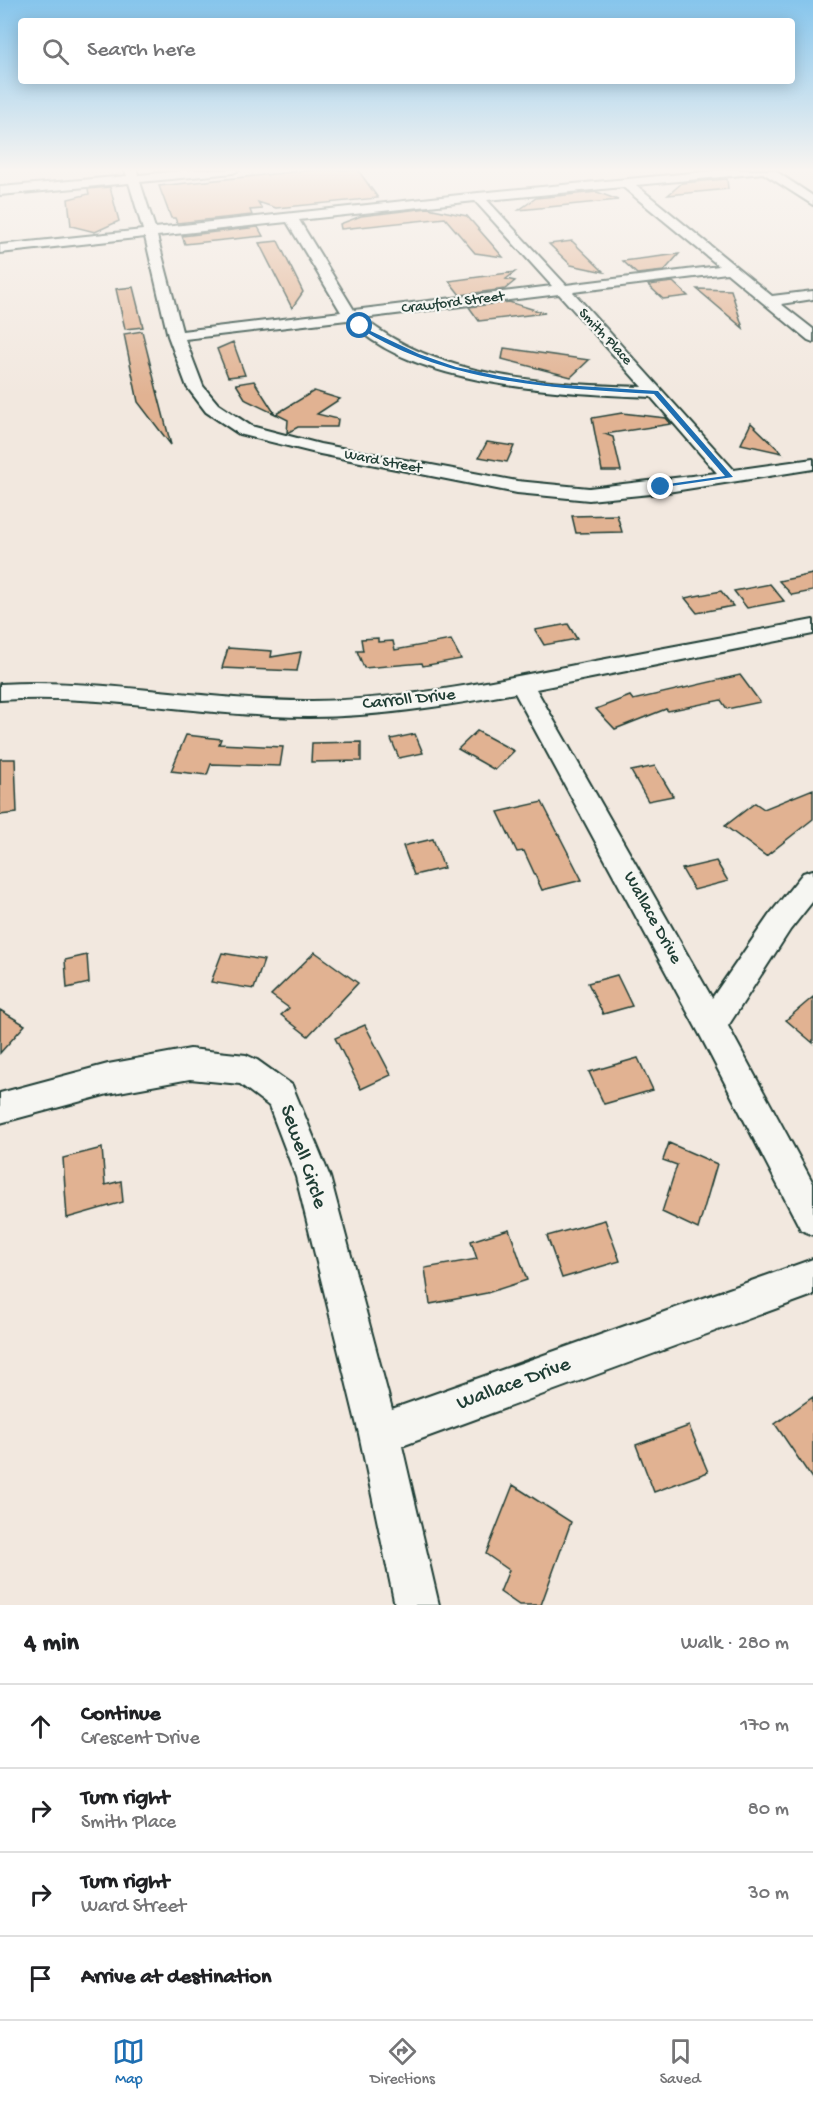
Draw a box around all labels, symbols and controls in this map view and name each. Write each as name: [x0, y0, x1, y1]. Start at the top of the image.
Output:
search box: [18, 18, 795, 84]
icon: search: [39, 35, 72, 68]
text: Search here: [87, 38, 195, 64]
street label: Crawford Street: [401, 288, 507, 318]
street label: Smith Place: [574, 305, 636, 369]
route start: [346, 312, 372, 338]
street label: Ward Street: [343, 446, 425, 479]
route end: [647, 473, 673, 499]
street label: Carroll Drive: [362, 685, 457, 715]
street label: Wallace Drive: [618, 868, 686, 968]
street label: Sewell Circle: [273, 1102, 332, 1213]
street label: Wallace Drive: [454, 1352, 575, 1417]
text: 4 min: [24, 1629, 79, 1660]
text: Walk · 280 m: [681, 1633, 789, 1656]
text: Continue: [81, 1702, 161, 1728]
icon: ahead: [24, 1710, 57, 1743]
text: 170 m: [740, 1715, 789, 1738]
text: Crescent Drive: [81, 1728, 200, 1751]
text: Turn right: [81, 1786, 169, 1812]
icon: right: [24, 1794, 57, 1827]
text: 80 m: [748, 1799, 789, 1822]
text: Smith Place: [81, 1812, 176, 1835]
text: Turn right: [81, 1870, 169, 1896]
icon: right: [24, 1878, 57, 1911]
text: 30 m: [748, 1883, 789, 1906]
text: Ward Street: [81, 1896, 186, 1919]
icon: arrive: [24, 1962, 57, 1995]
text: Arrive at destination: [81, 1965, 271, 1991]
tab: Map: [112, 2035, 145, 2090]
tab: Directions: [370, 2035, 435, 2090]
tab: Saved: [660, 2035, 701, 2090]

